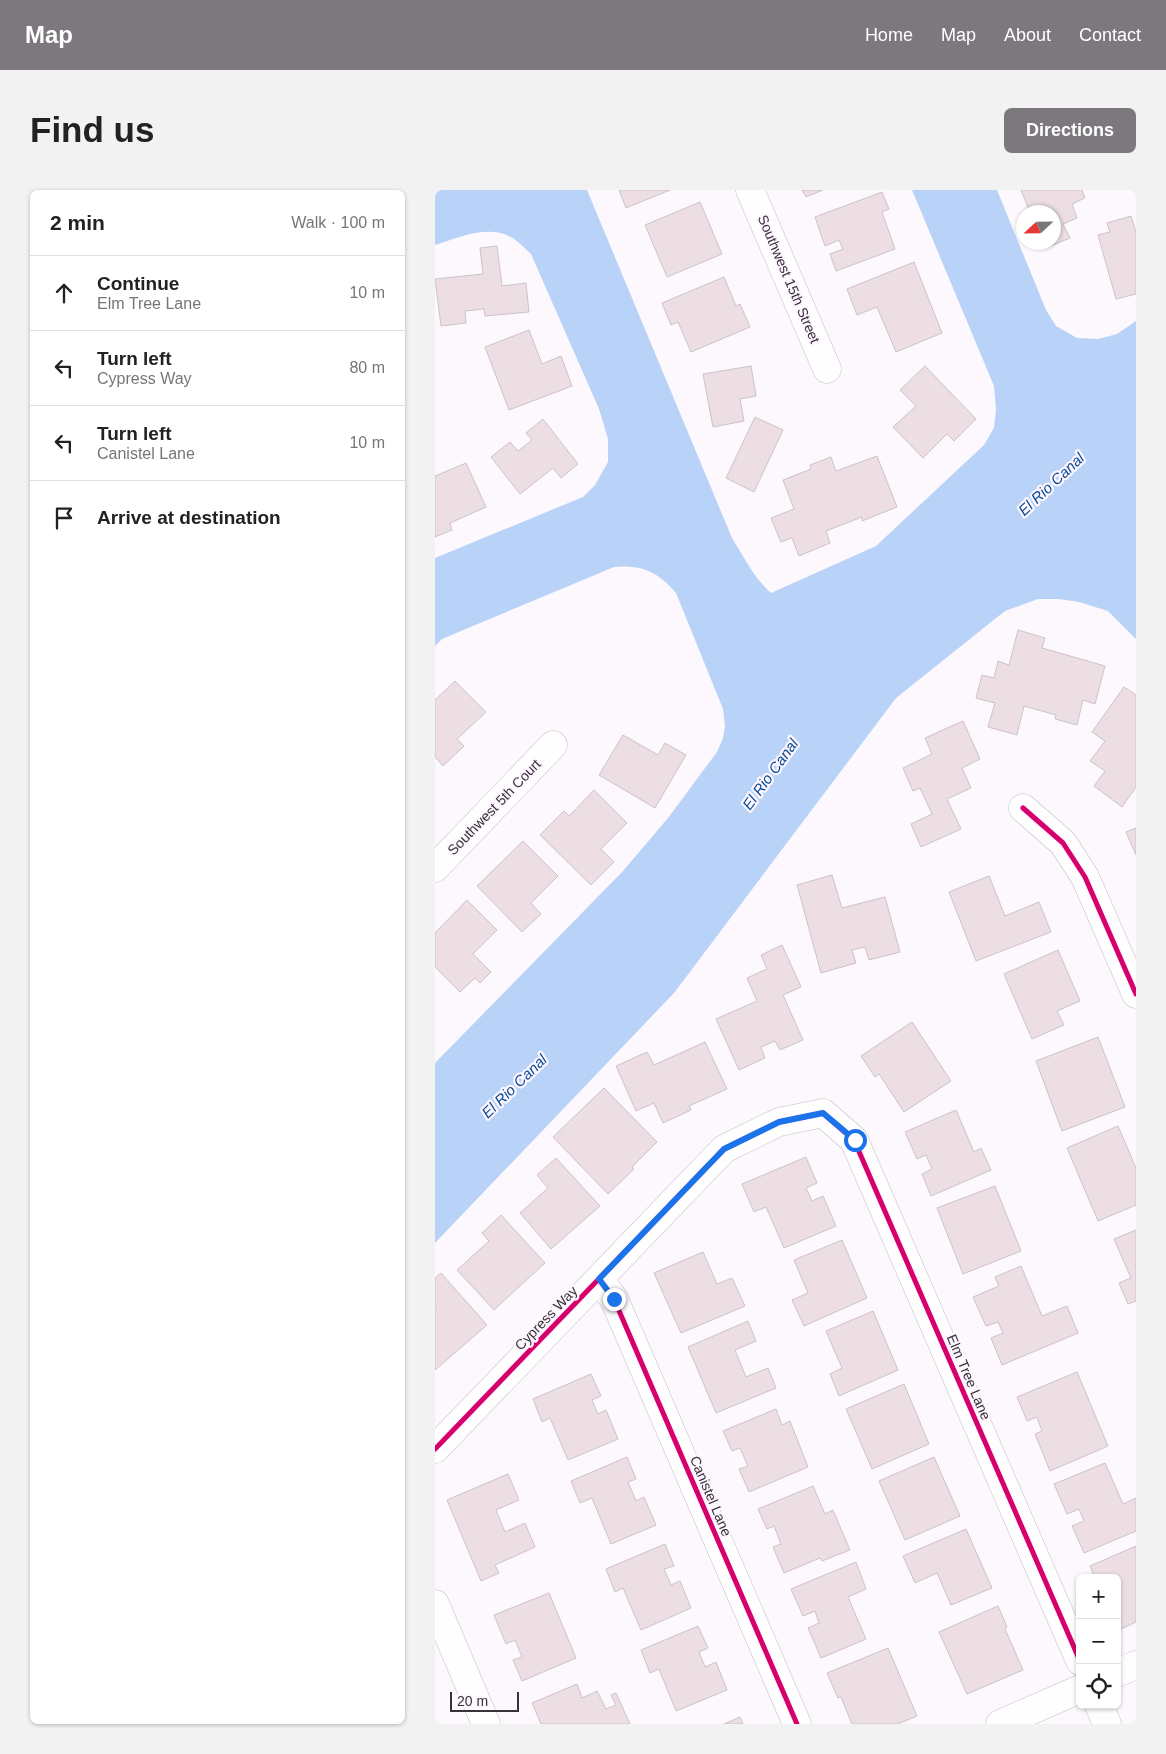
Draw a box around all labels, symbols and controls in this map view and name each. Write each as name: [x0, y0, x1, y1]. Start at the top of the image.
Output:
text: Map: [25, 21, 73, 48]
text: Home: [865, 25, 913, 45]
text: Map: [941, 25, 976, 45]
text: About: [1004, 25, 1051, 45]
text: Contact: [1079, 25, 1141, 45]
button: Directions: [1004, 108, 1136, 153]
text: Find us: [30, 110, 154, 149]
north arrow: [1016, 205, 1061, 250]
text: 2 min: [50, 211, 105, 234]
street label: Southwest 15th Street: [755, 212, 823, 346]
text: Walk · 100 m: [291, 214, 385, 231]
text: Continue: [97, 273, 179, 294]
icon: ahead: [50, 279, 78, 307]
text: 10 m: [349, 284, 385, 301]
text: Elm Tree Lane: [97, 295, 201, 312]
text: Turn left: [97, 348, 172, 369]
icon: left: [50, 354, 78, 382]
text: 80 m: [349, 359, 385, 376]
text: Cypress Way: [97, 370, 192, 387]
text: Turn left: [97, 423, 172, 444]
icon: left: [50, 429, 78, 457]
text: 10 m: [349, 434, 385, 451]
text: Canistel Lane: [97, 445, 195, 462]
water label: El Rio Canal: [1015, 449, 1088, 519]
icon: arrive: [50, 504, 78, 532]
text: Arrive at destination: [97, 507, 281, 528]
water label: El Rio Canal: [739, 735, 802, 813]
street label: Southwest 5th Court: [444, 756, 544, 858]
water label: El Rio Canal: [478, 1050, 550, 1121]
route start: [844, 1129, 867, 1152]
street label: Cypress Way: [512, 1283, 580, 1353]
route end: [603, 1288, 626, 1311]
street label: Elm Tree Lane: [944, 1332, 994, 1422]
street label: Canistel Lane: [687, 1453, 735, 1539]
map controls: [1076, 1574, 1121, 1709]
button: +: [1076, 1574, 1121, 1619]
button: −: [1076, 1619, 1121, 1664]
button: locate: [1076, 1664, 1121, 1709]
scale bar: [450, 1689, 519, 1712]
text: 20 m: [457, 1693, 488, 1709]

